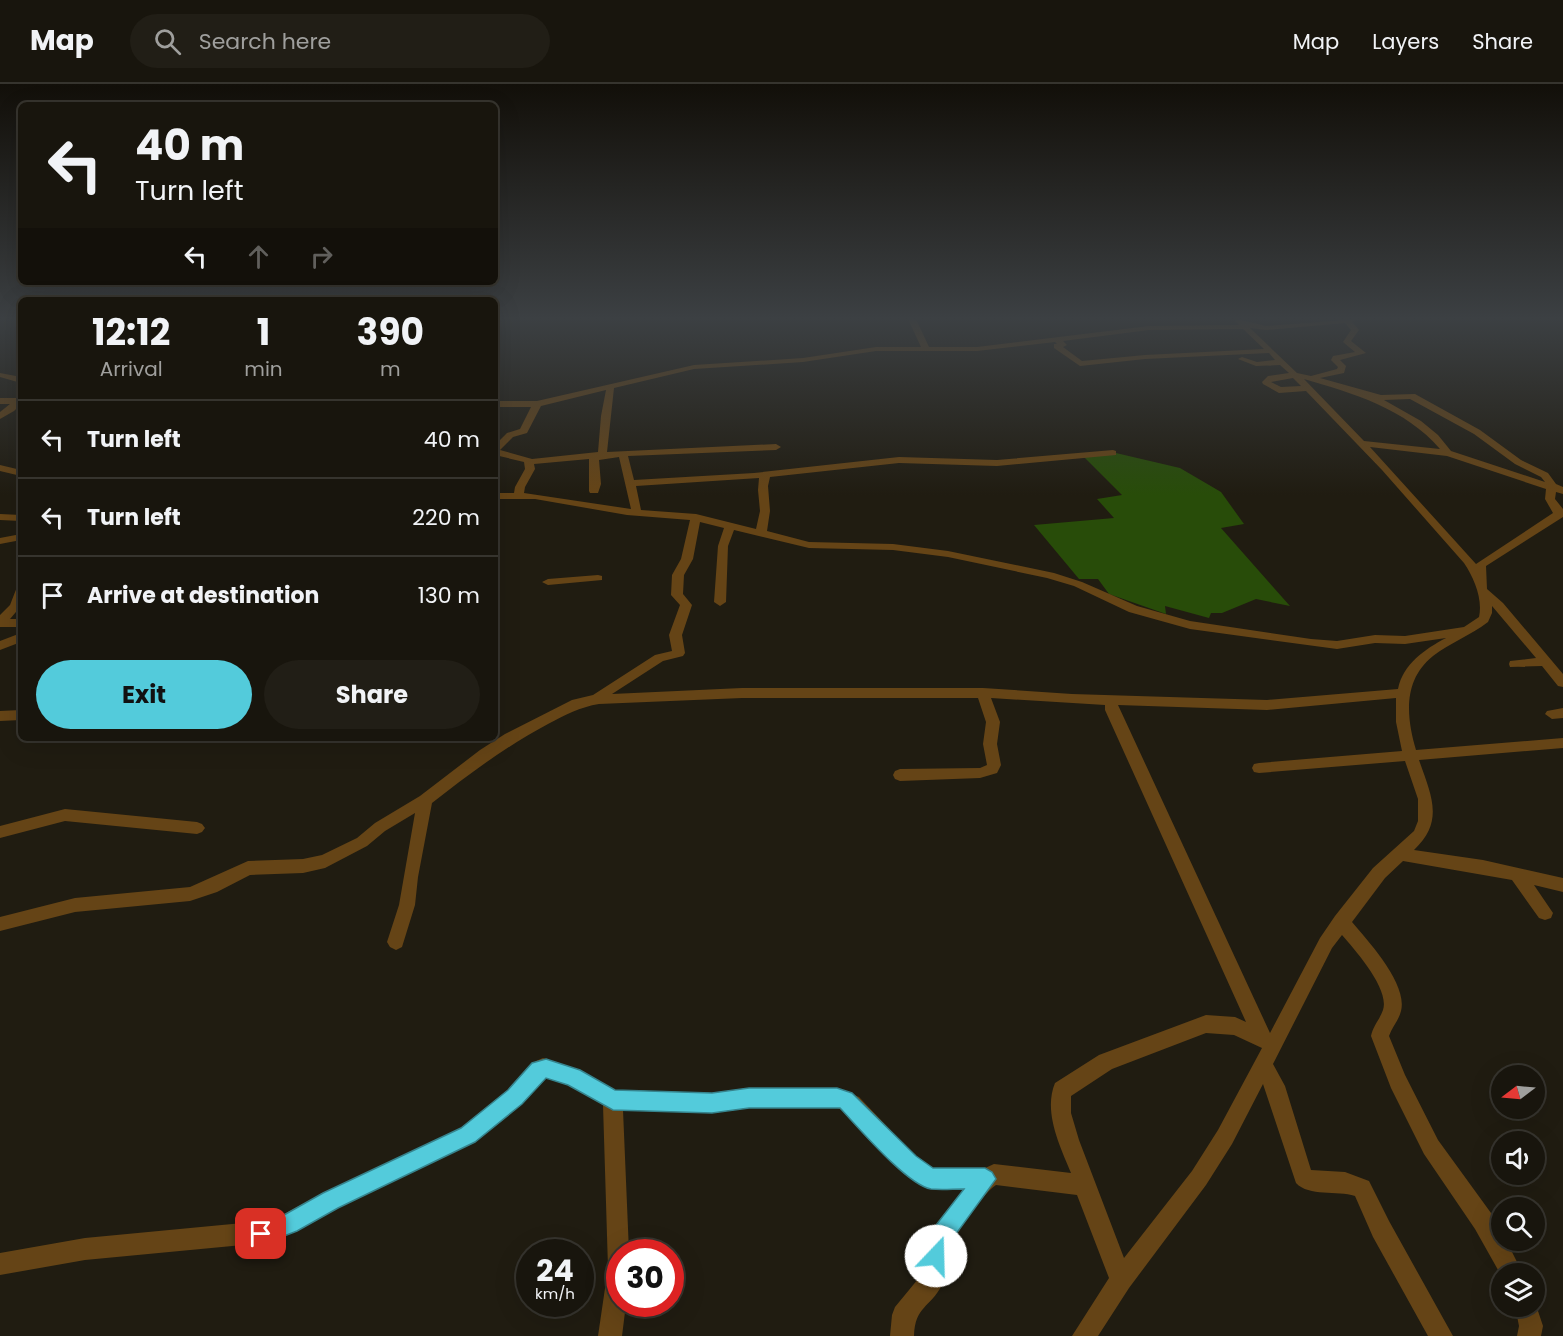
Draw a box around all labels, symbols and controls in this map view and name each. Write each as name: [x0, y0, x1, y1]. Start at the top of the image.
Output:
search box: [130, 14, 550, 68]
text: Map: [30, 21, 94, 60]
icon: search: [151, 25, 184, 58]
text: Search here: [199, 26, 331, 57]
text: Map: [1293, 27, 1339, 56]
text: Layers: [1372, 27, 1439, 56]
text: Share: [1472, 27, 1533, 56]
text: 40 m: [135, 116, 244, 175]
icon: left: [36, 126, 114, 204]
text: Turn left: [135, 172, 244, 209]
icon: left: [179, 240, 212, 273]
icon: ahead: [242, 240, 275, 273]
icon: right: [305, 240, 338, 273]
text: 12:12: [92, 307, 170, 358]
text: 1: [257, 307, 270, 358]
text: 390: [357, 307, 424, 358]
text: Arrival: [100, 355, 163, 383]
text: min: [244, 355, 283, 383]
text: m: [380, 355, 401, 383]
icon: left: [36, 423, 69, 456]
text: Turn left: [87, 424, 181, 455]
text: 40 m: [424, 424, 480, 455]
icon: left: [36, 501, 69, 534]
text: Turn left: [87, 502, 181, 533]
text: 220 m: [412, 502, 480, 533]
icon: arrive: [36, 579, 69, 612]
text: Arrive at destination: [87, 580, 319, 611]
text: 130 m: [418, 580, 480, 611]
button: Exit: [36, 660, 252, 729]
button: Share: [264, 660, 480, 729]
north arrow: [1491, 1065, 1545, 1119]
map controls: [1491, 1065, 1545, 1317]
button: sound: [1491, 1131, 1545, 1185]
button: search: [1491, 1197, 1545, 1251]
pin: [235, 1208, 286, 1259]
icon: arrive: [244, 1217, 277, 1250]
position arrow: [904, 1224, 968, 1288]
speed limit sign: 30: [606, 1239, 684, 1317]
text: 24: [536, 1249, 574, 1292]
button: layers: [1491, 1263, 1545, 1317]
text: km/h: [535, 1283, 575, 1304]

